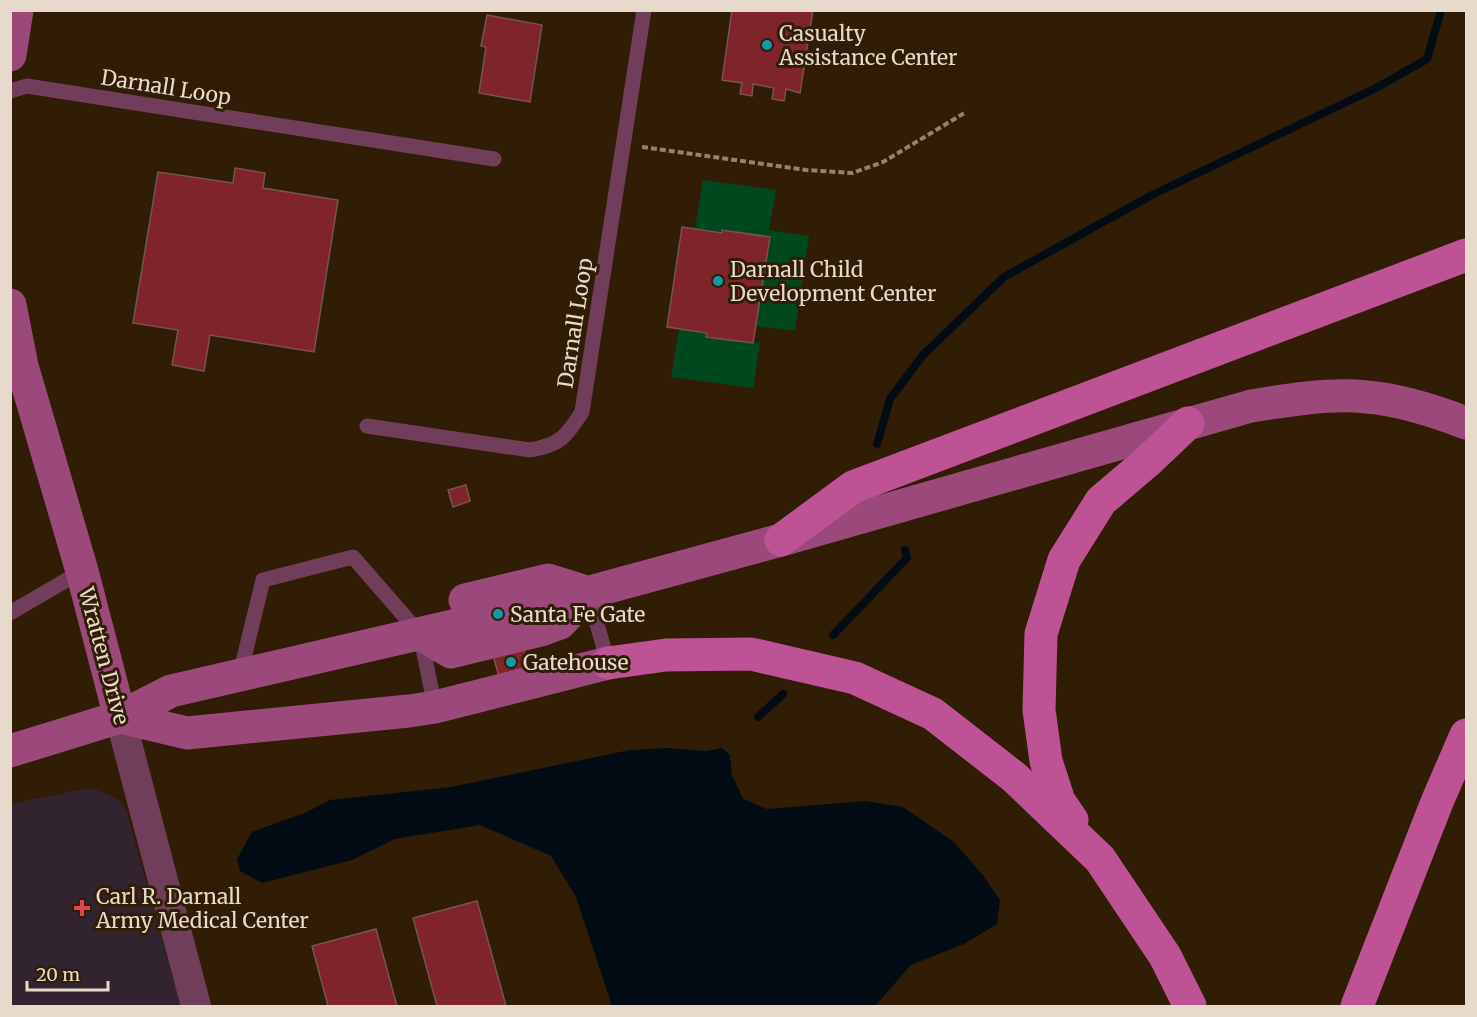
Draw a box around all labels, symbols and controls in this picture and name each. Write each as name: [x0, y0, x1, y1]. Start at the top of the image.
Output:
place label: Casualty Assistance Center: [778, 20, 957, 71]
marker: Casualty Assistance Center: [760, 38, 774, 52]
street label: Darnall Loop: [99, 63, 233, 111]
street label: Darnall Loop: [551, 256, 599, 390]
place label: Darnall Child Development Center: [730, 256, 936, 307]
marker: Darnall Child Development Center: [711, 274, 725, 288]
street label: Wratten Drive: [72, 583, 135, 728]
place label: Santa Fe Gate: [510, 601, 645, 628]
marker: Santa Fe Gate: [491, 607, 505, 621]
place label: Gatehouse: [523, 649, 628, 676]
marker: Gatehouse: [504, 655, 518, 669]
place label: Carl R. Darnall Army Medical Center: [95, 883, 309, 934]
marker: Carl R. Darnall Army Medical Center: [73, 899, 91, 917]
scale bar: [27, 954, 108, 992]
text: 20 m: [36, 963, 80, 986]

